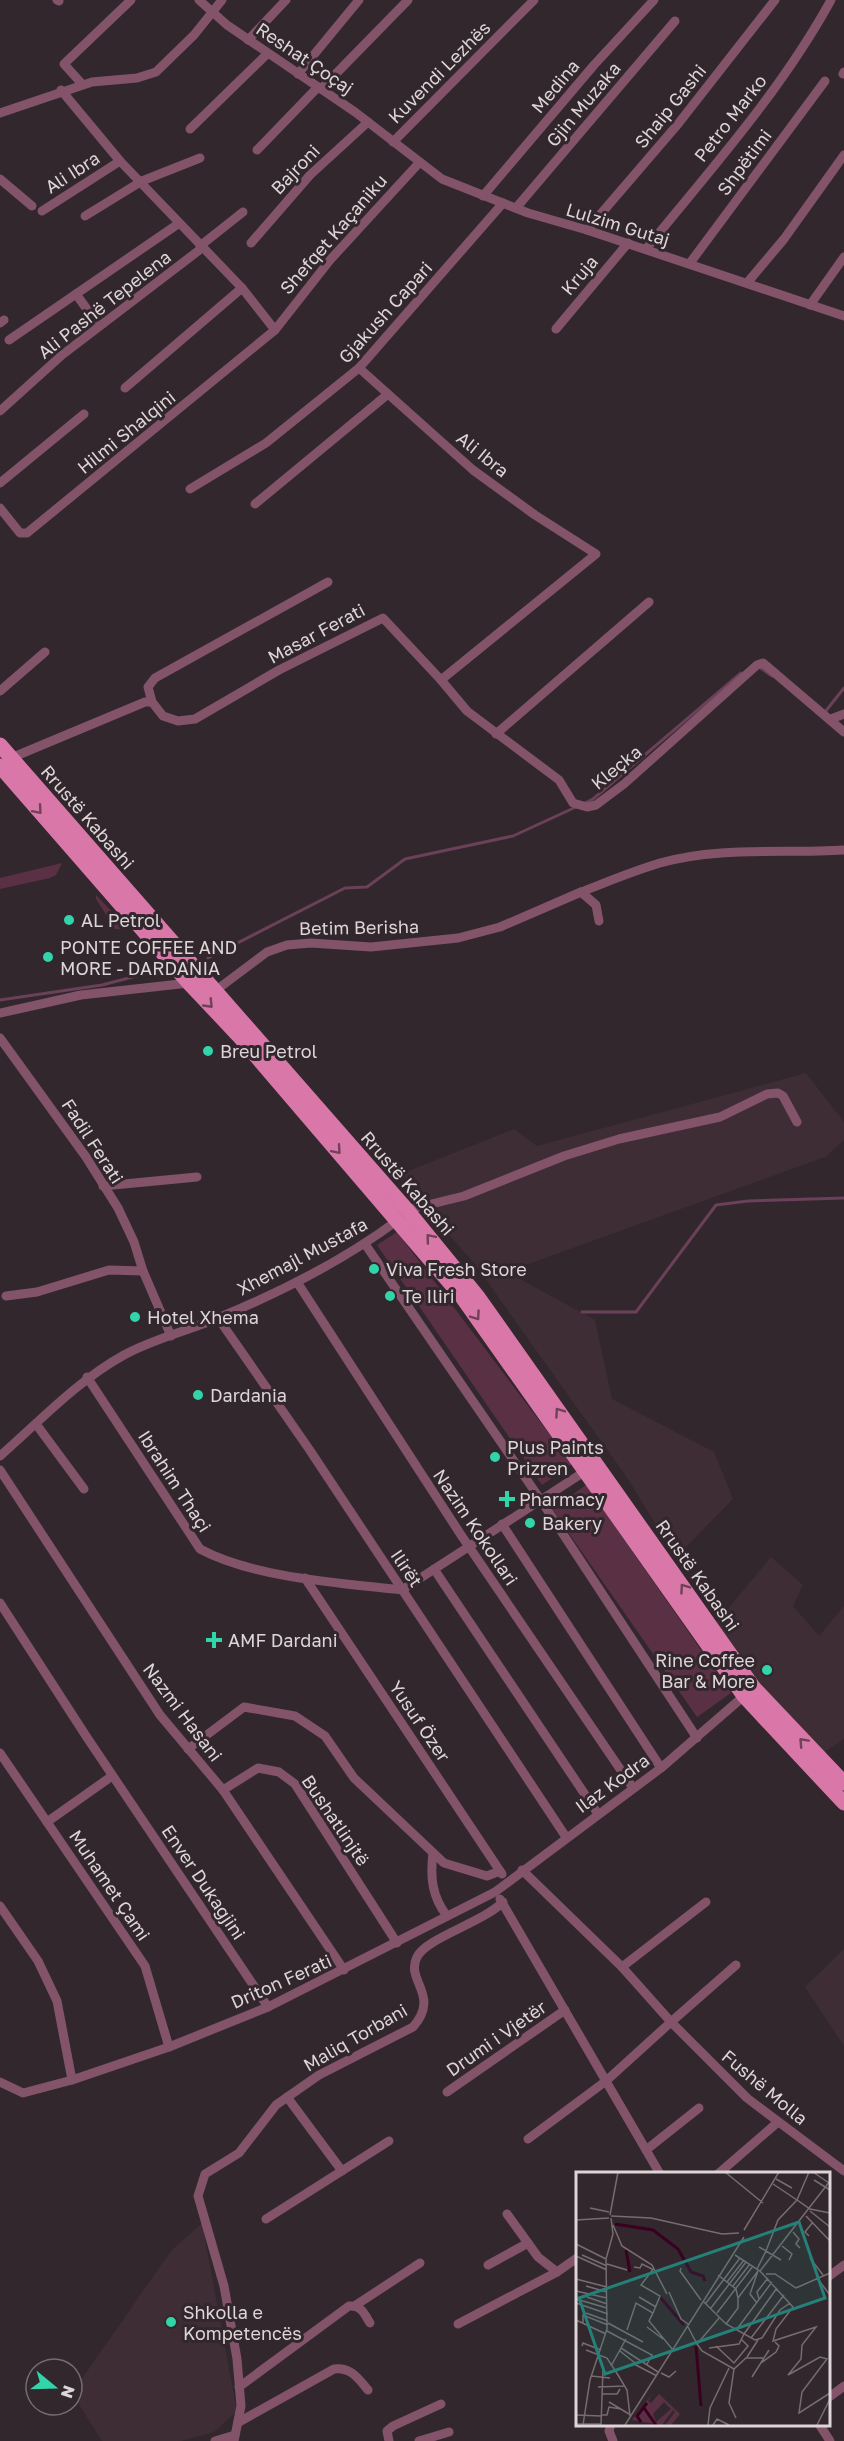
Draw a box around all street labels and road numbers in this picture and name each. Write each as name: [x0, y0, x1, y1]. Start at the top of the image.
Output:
street label: Kuvendi Lezhës: [383, 16, 495, 128]
street label: Reshat Çoçaj: [252, 17, 358, 99]
street label: Medina: [526, 55, 584, 117]
street label: Gjin Muzaka: [541, 57, 625, 151]
street label: Shaip Gashi: [630, 60, 710, 152]
street label: Petro Marko: [689, 70, 771, 166]
street label: Shpëtimi: [712, 125, 776, 199]
street label: Bajroni: [266, 140, 324, 198]
street label: Ali Ibra: [41, 146, 103, 198]
street label: Shefqet Kaçaniku: [275, 170, 391, 298]
street label: Lulzim Gutaj: [564, 198, 672, 250]
street label: Ali Pashë Tepelena: [33, 245, 175, 363]
street label: Kruja: [556, 251, 602, 299]
street label: Gjakush Capari: [334, 257, 436, 367]
street label: Hilmi Shalqini: [73, 386, 179, 478]
street label: Ali Ibra: [453, 426, 513, 482]
street label: Masar Ferati: [264, 598, 368, 668]
street label: Kleçka: [586, 740, 646, 794]
street label: Rrustë Kabashi: [37, 760, 139, 874]
street label: Betim Berisha: [299, 915, 419, 939]
street label: Fadil Ferati: [57, 1095, 129, 1187]
street label: Rrustë Kabashi: [357, 1126, 459, 1240]
street label: Xhemajl Mustafa: [233, 1212, 371, 1300]
street label: Ibrahim Thaçi: [134, 1426, 216, 1536]
street label: Nazim Kokollari: [429, 1465, 523, 1589]
street label: Rrustë Kabashi: [651, 1515, 745, 1635]
street label: Ilirët: [386, 1545, 428, 1591]
street label: Nazmi Hasani: [139, 1658, 227, 1766]
street label: Yusuf Özer: [385, 1676, 455, 1766]
street label: Ilaz Kodra: [571, 1749, 653, 1817]
street label: Bushatlinjtë: [298, 1770, 374, 1870]
street label: Enver Dukagjini: [158, 1820, 250, 1944]
street label: Muhamet Çami: [65, 1825, 155, 1945]
street label: Driton Ferati: [227, 1949, 335, 2013]
street label: Drumi i Vjetër: [442, 1995, 550, 2081]
street label: Maliq Torbani: [299, 1998, 411, 2076]
street label: Fushë Molla: [718, 2045, 812, 2129]

